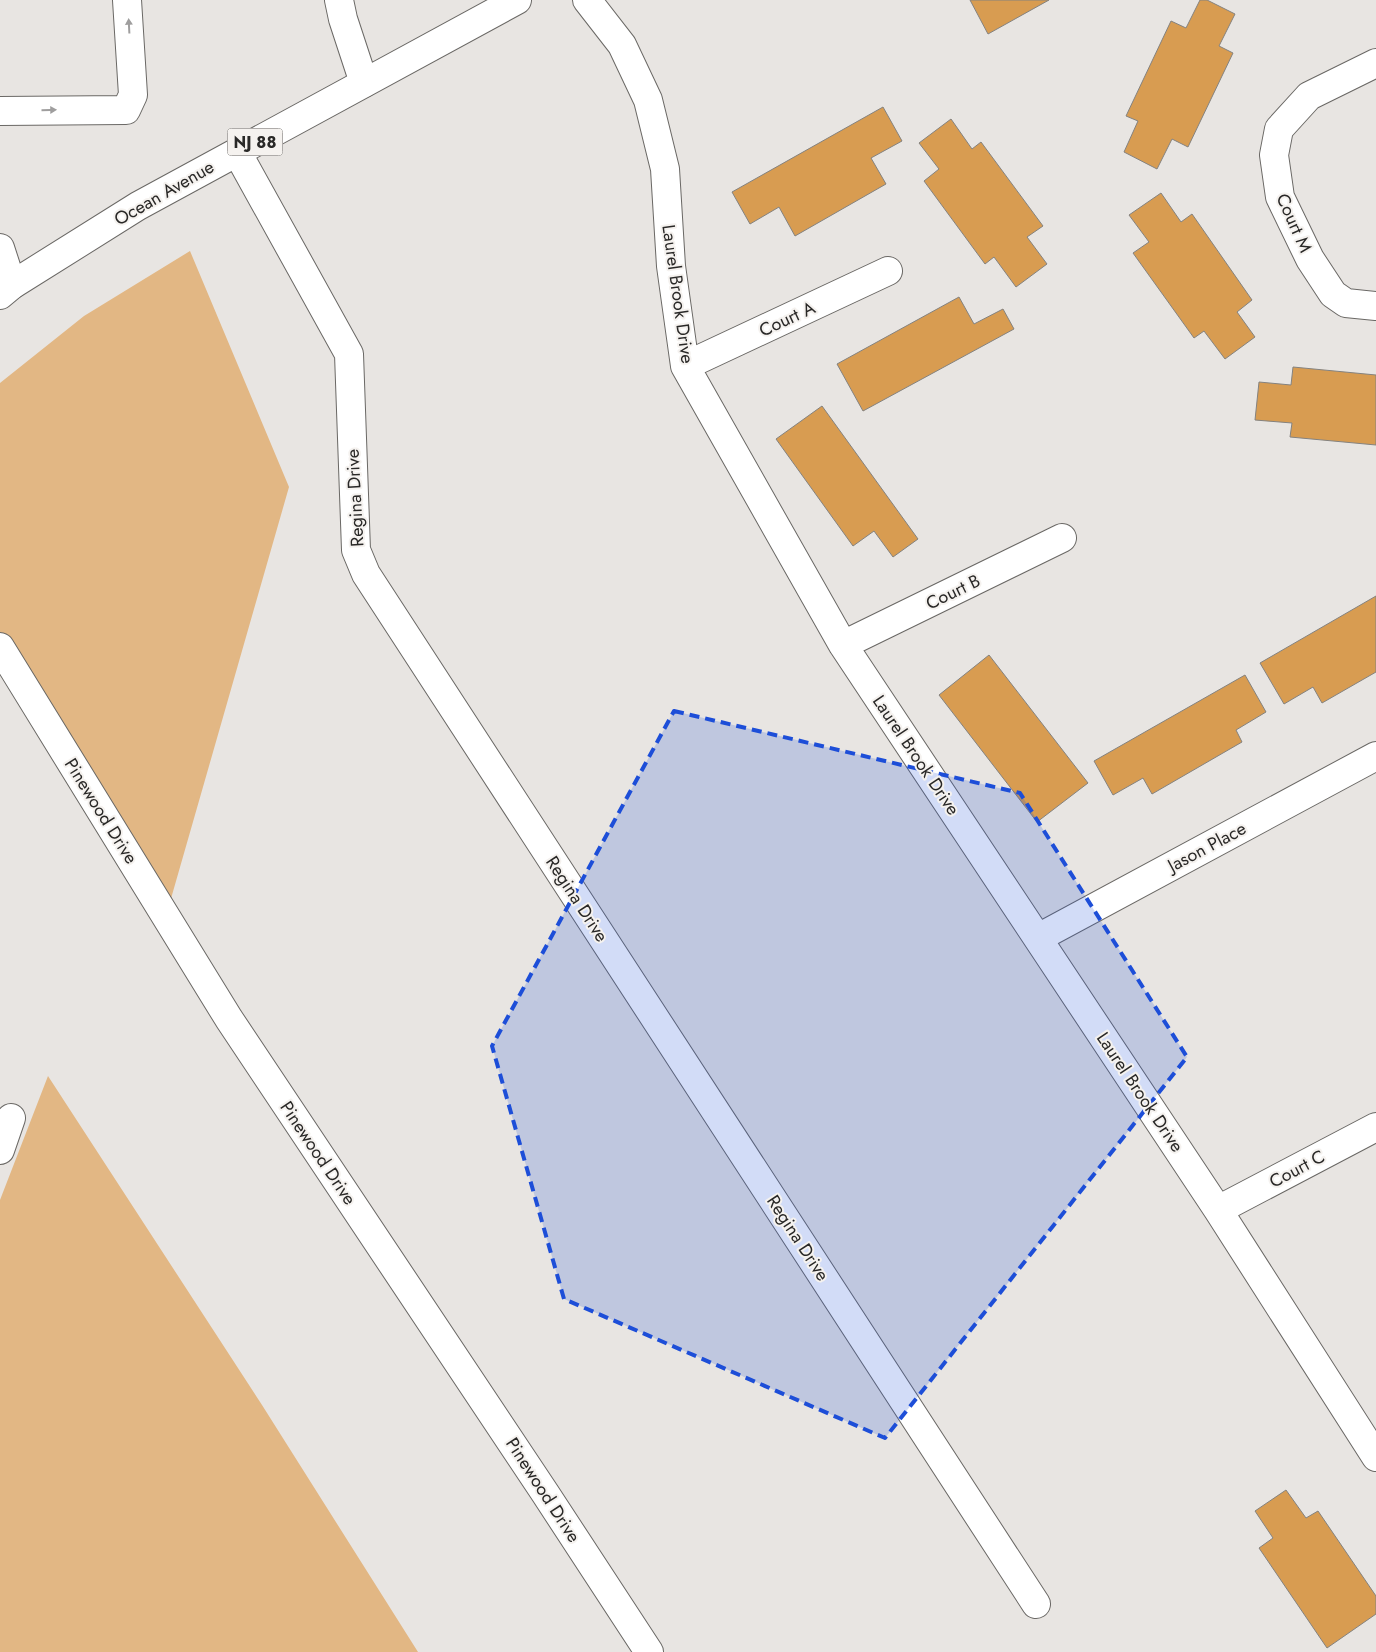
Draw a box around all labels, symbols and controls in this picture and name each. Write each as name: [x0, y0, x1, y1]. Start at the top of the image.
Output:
one-way arrow: [124, 18, 132, 34]
one-way arrow: [41, 106, 57, 114]
road number: NJ 88: [228, 128, 282, 156]
street label: Ocean Avenue: [109, 154, 219, 232]
street label: Court M: [1269, 189, 1319, 257]
street label: Laurel Brook Drive: [655, 223, 701, 365]
street label: Court A: [755, 295, 820, 343]
street label: Regina Drive: [339, 448, 371, 548]
street label: Court B: [921, 568, 985, 616]
street label: Laurel Brook Drive: [866, 690, 966, 820]
street label: Pinewood Drive: [58, 753, 144, 869]
street label: Jason Place: [1161, 815, 1251, 879]
street label: Regina Drive: [539, 851, 615, 947]
street label: Laurel Brook Drive: [1090, 1027, 1190, 1157]
street label: Pinewood Drive: [274, 1096, 362, 1210]
street label: Court C: [1264, 1143, 1330, 1195]
street label: Regina Drive: [760, 1190, 836, 1286]
street label: Pinewood Drive: [499, 1432, 587, 1548]

